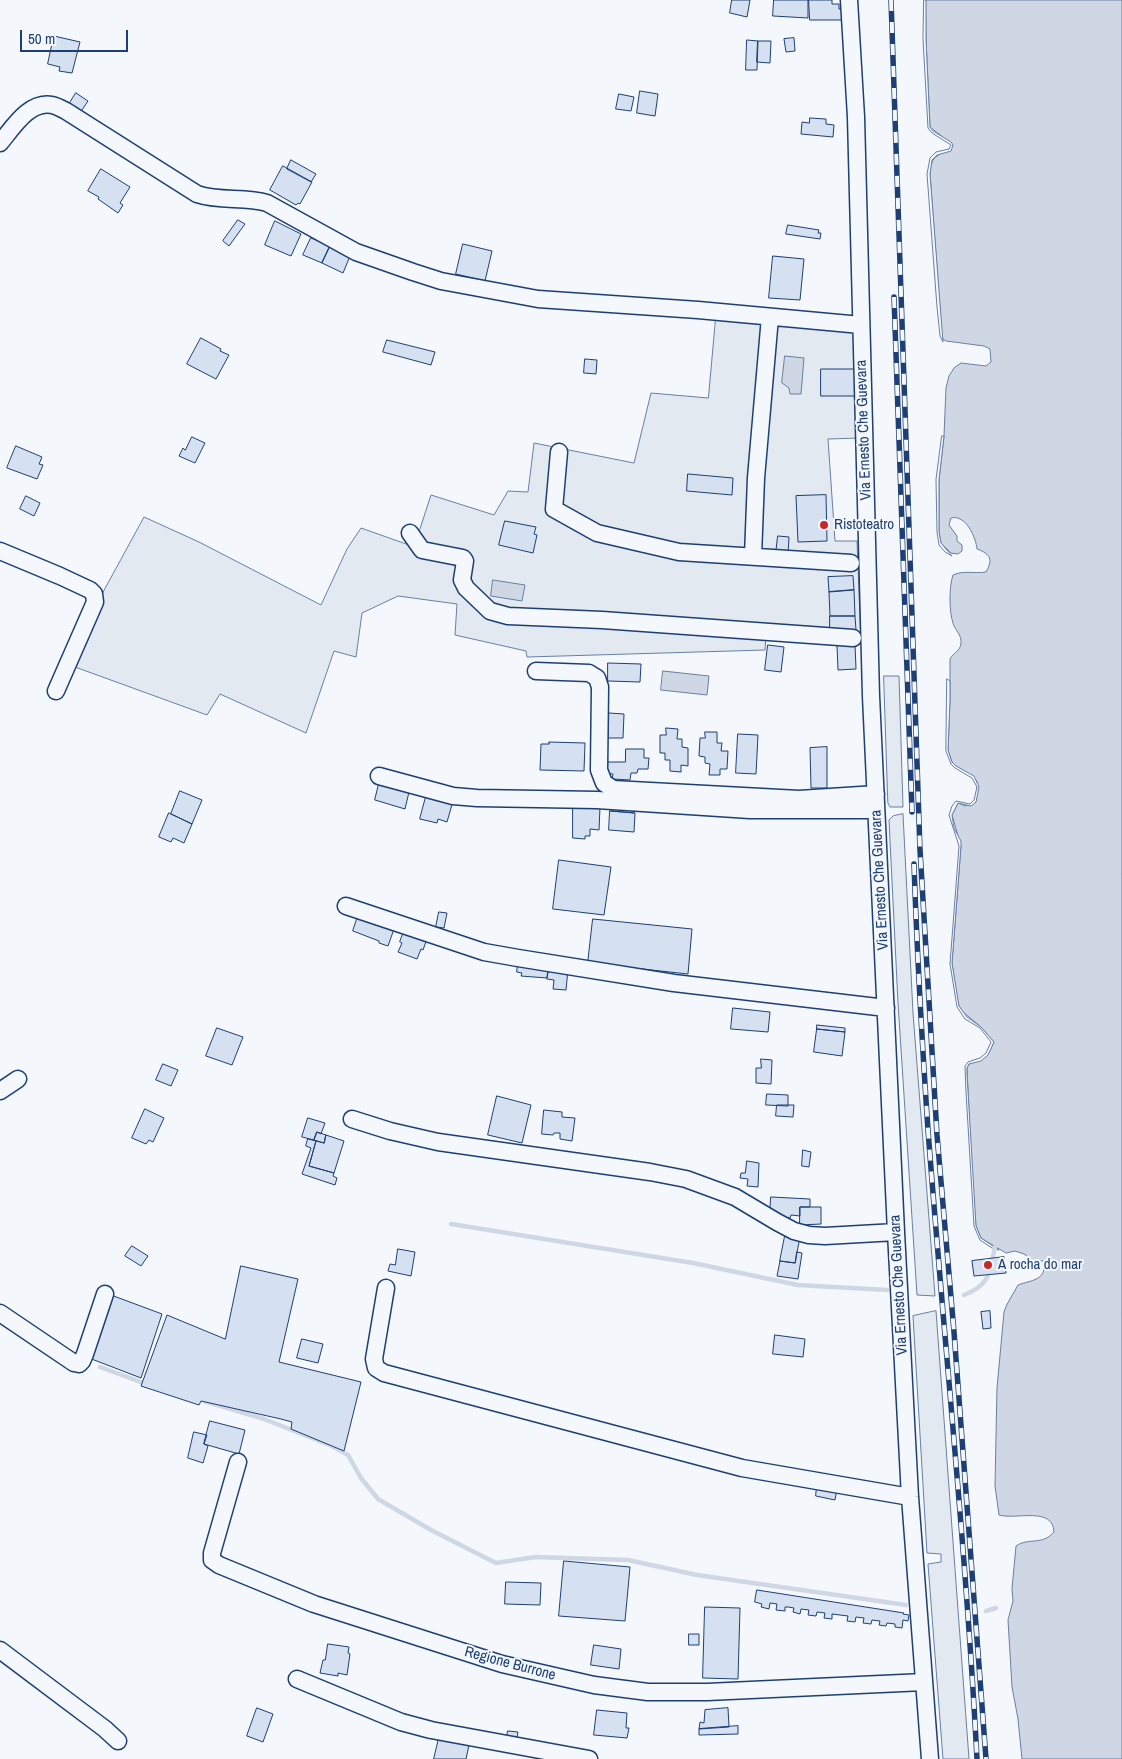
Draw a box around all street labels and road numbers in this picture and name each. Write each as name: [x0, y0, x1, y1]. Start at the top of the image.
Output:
street label: Via Ernesto Che Guevara: [853, 359, 875, 501]
street label: Via Ernesto Che Guevara: [867, 809, 893, 951]
street label: Via Ernesto Che Guevara: [886, 1214, 912, 1356]
street label: Regione Burrone: [462, 1643, 558, 1685]

